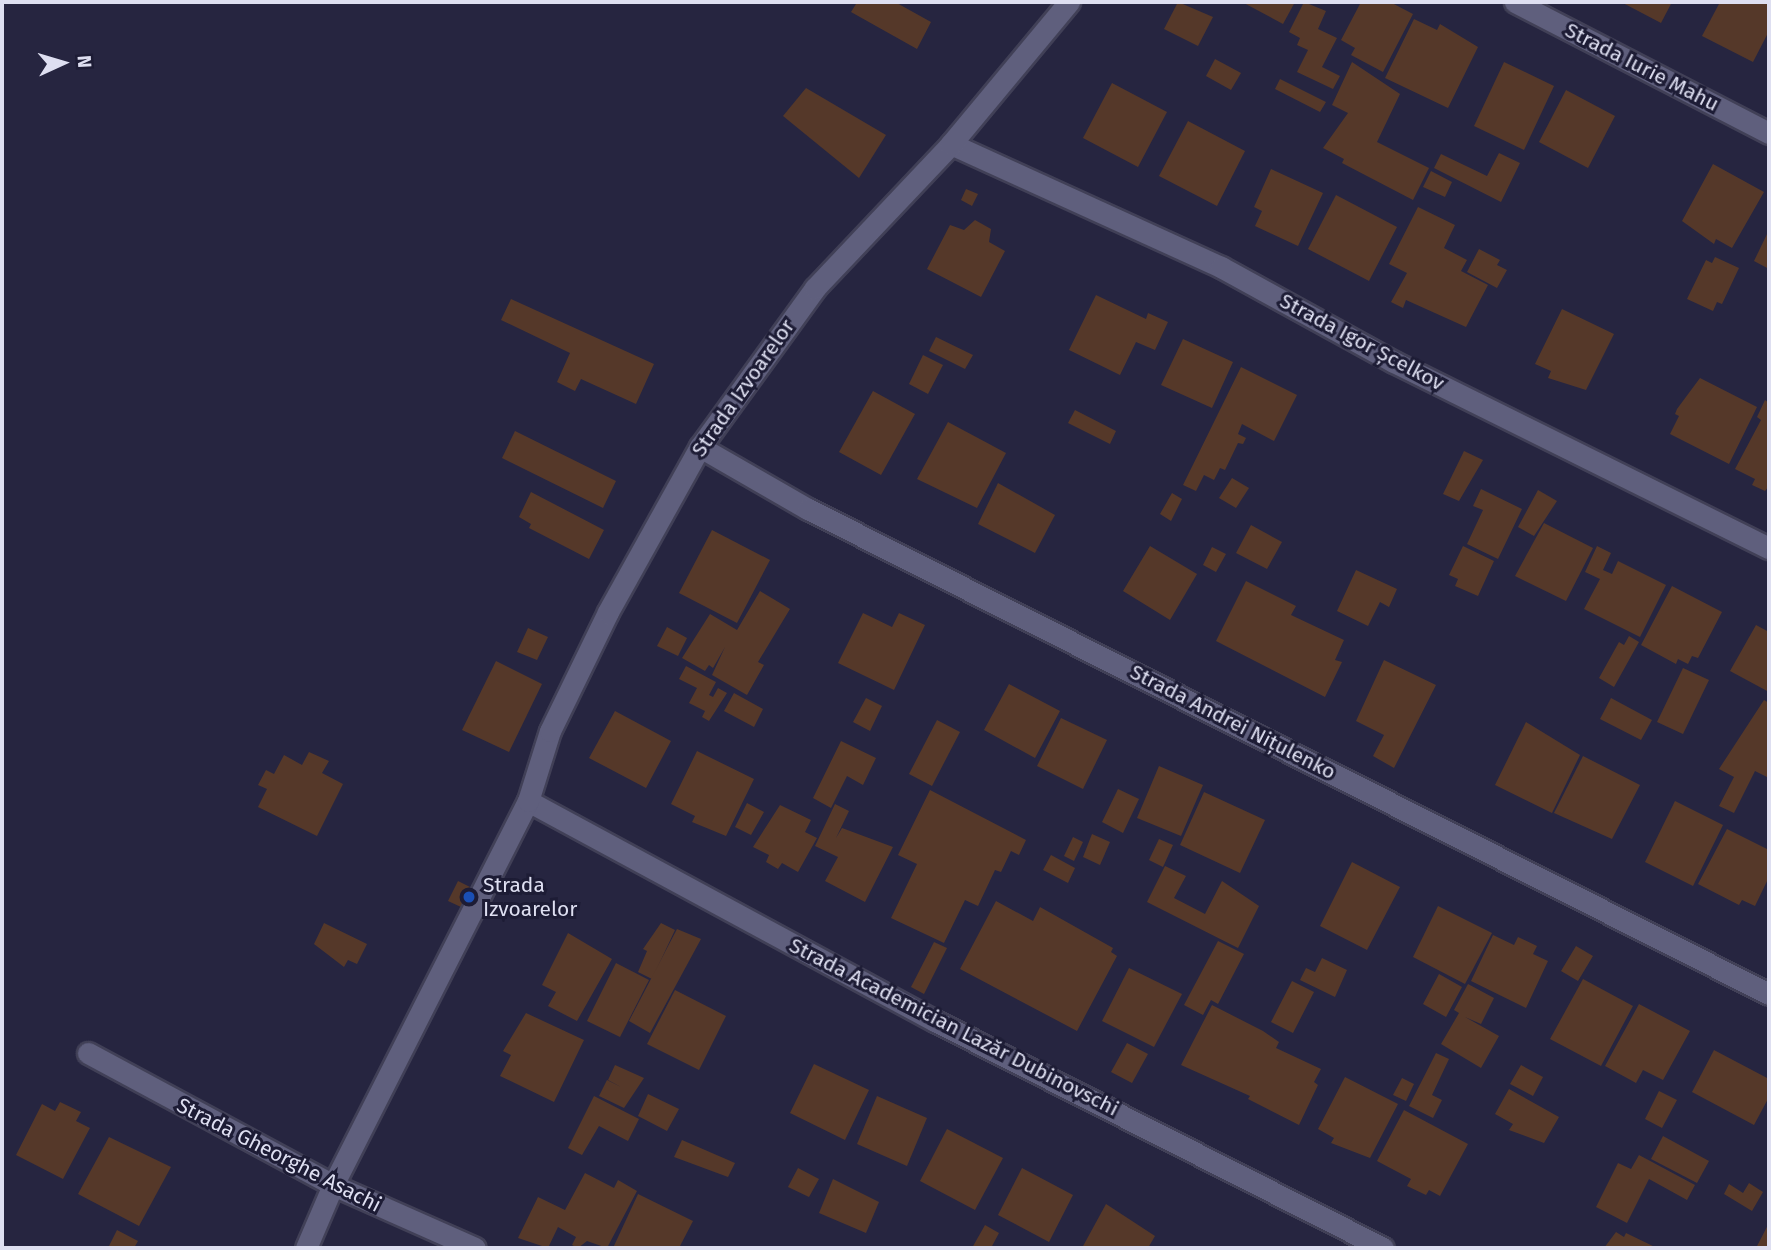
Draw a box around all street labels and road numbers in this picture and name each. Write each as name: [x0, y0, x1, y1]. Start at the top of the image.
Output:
street label: Strada Iurie Mahu: [1561, 17, 1723, 117]
street label: Strada Igor Șсelkov: [1276, 288, 1448, 396]
street label: Strada Izvoarelor: [686, 315, 800, 461]
street label: Strada Andrei Nițulenko: [1126, 659, 1340, 785]
street label: Strada Academician Lazăr Dubinovschi: [785, 933, 1123, 1121]
street label: Strada Gheorghe Asachi: [173, 1092, 385, 1218]

